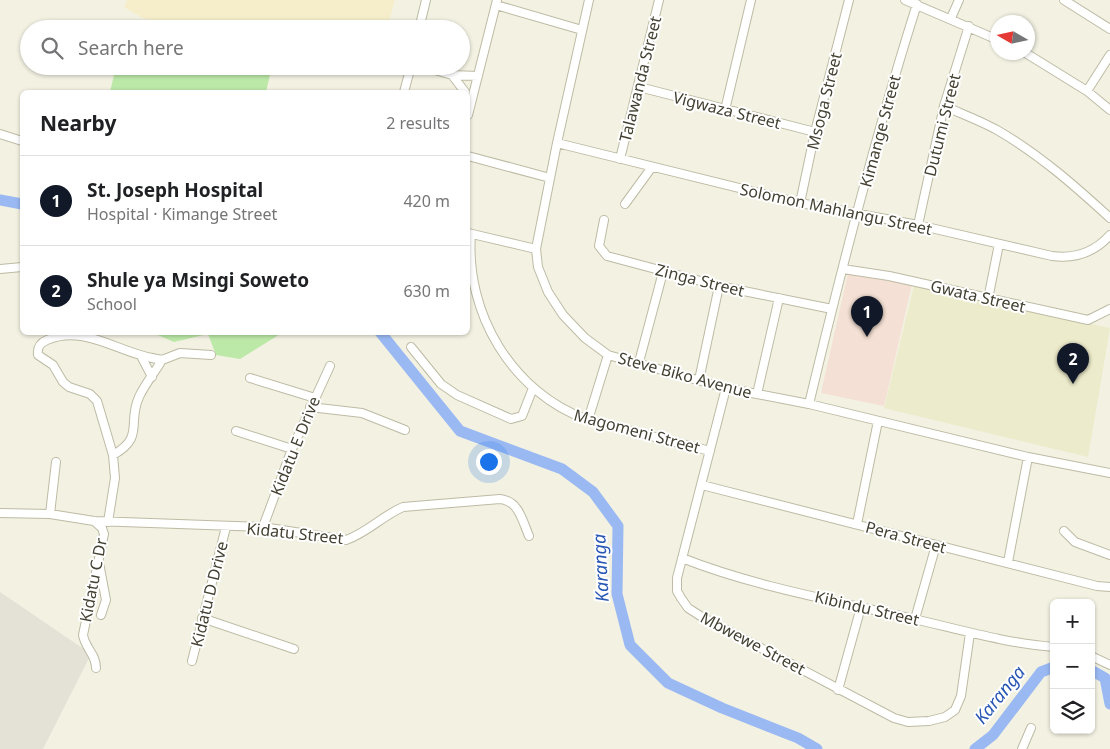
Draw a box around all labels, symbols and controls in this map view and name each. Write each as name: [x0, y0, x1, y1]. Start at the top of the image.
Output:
street label: Talawanda Street: [614, 14, 666, 144]
north arrow: [990, 15, 1035, 60]
search box: [20, 20, 470, 75]
icon: search: [38, 34, 66, 62]
text: Search here: [78, 35, 184, 61]
street label: Msoga Street: [801, 50, 847, 152]
street label: Dutumi Street: [919, 71, 965, 179]
street label: Kimange Street: [854, 72, 906, 190]
street label: Vigwaza Street: [671, 86, 783, 134]
text: Nearby: [40, 109, 116, 137]
text: 2 results: [386, 112, 450, 134]
text: St. Joseph Hospital: [87, 177, 263, 203]
street label: Solomon Mahlangu Street: [738, 178, 934, 240]
text: 1: [51, 190, 61, 212]
text: 420 m: [403, 190, 450, 212]
text: Hospital · Kimange Street: [87, 203, 277, 225]
street label: Zinga Street: [653, 258, 747, 302]
text: Shule ya Msingi Soweto: [87, 267, 309, 293]
street label: Gwata Street: [928, 274, 1028, 318]
text: 2: [51, 280, 61, 302]
text: 630 m: [403, 280, 450, 302]
text: School: [87, 293, 137, 315]
pin: 1: [851, 296, 883, 337]
pin: 2: [1057, 343, 1089, 384]
street label: Steve Biko Avenue: [616, 347, 754, 403]
street label: Kidatu E Drive: [265, 393, 325, 499]
street label: Magomeni Street: [571, 404, 703, 458]
your location: [476, 449, 502, 475]
street label: Pera Street: [863, 516, 949, 558]
street label: Kidatu Street: [245, 517, 345, 549]
water label: Karanga: [586, 533, 614, 603]
street label: Kidatu C Dr: [74, 536, 112, 624]
street label: Kidatu D Drive: [185, 539, 233, 649]
street label: Kibindu Street: [813, 585, 922, 631]
map controls: [1050, 599, 1095, 734]
button: +: [1050, 599, 1095, 644]
street label: Mbwewe Street: [697, 606, 809, 680]
button: −: [1050, 644, 1095, 689]
water label: Karanga: [968, 660, 1030, 729]
button: layers: [1050, 689, 1095, 734]

